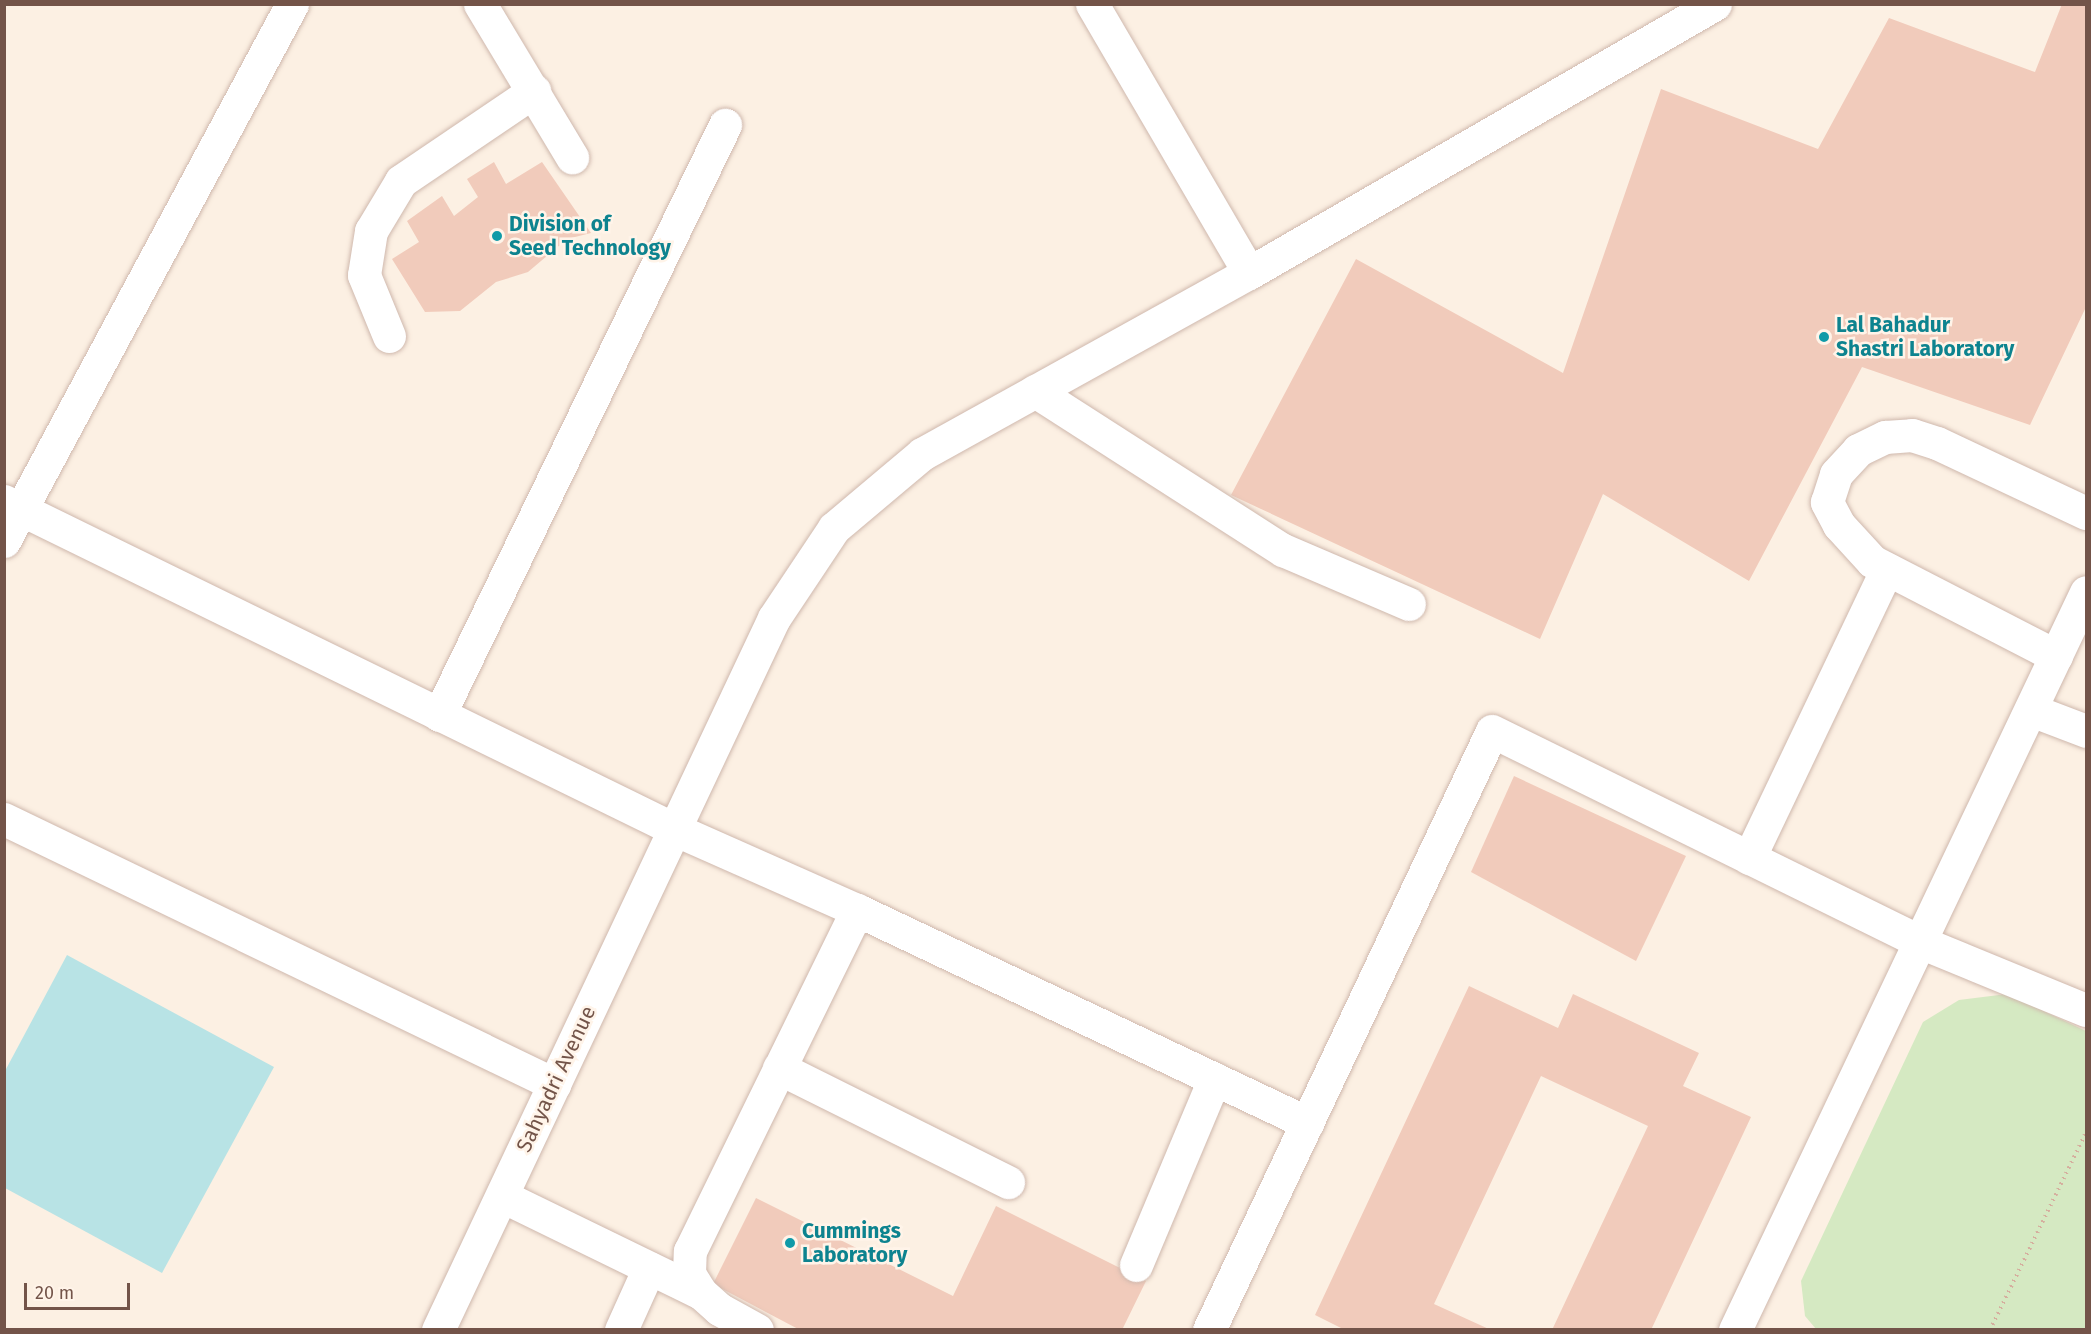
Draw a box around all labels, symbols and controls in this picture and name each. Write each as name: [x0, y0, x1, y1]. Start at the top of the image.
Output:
place label: Division of Seed Technology: [509, 211, 671, 261]
marker: Division of Seed Technology: [490, 229, 504, 243]
place label: Lal Bahadur Shastri Laboratory: [1836, 312, 2014, 362]
marker: Lal Bahadur Shastri Laboratory: [1817, 330, 1831, 344]
street label: Sahyadri Avenue: [511, 1002, 601, 1156]
place label: Cummings Laboratory: [802, 1218, 907, 1268]
marker: Cummings Laboratory: [783, 1236, 797, 1250]
scale bar: [27, 1271, 134, 1309]
text: 20 m: [35, 1282, 74, 1304]

